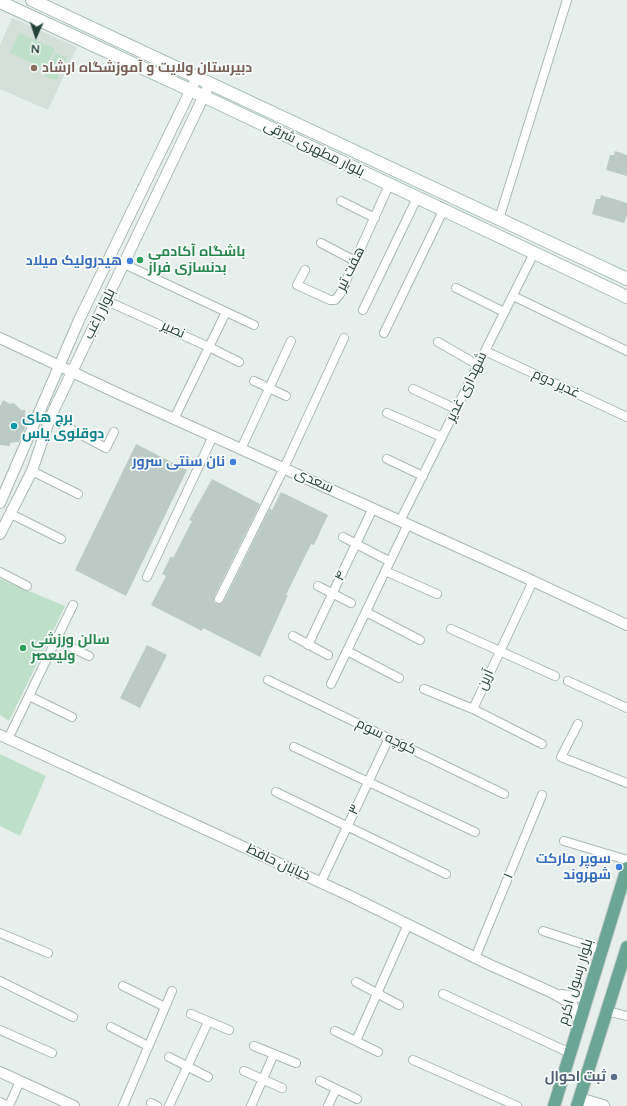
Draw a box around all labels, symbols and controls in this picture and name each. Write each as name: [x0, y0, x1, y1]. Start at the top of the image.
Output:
north arrow: [16, 16, 56, 56]
text: N: [31, 42, 40, 55]
place label: دبیرستان ولایت و آموزشگاه ارشاد: [42, 60, 252, 76]
marker: دبیرستان ولایت و آموزشگاه ارشاد: [29, 63, 39, 73]
street label: بلوار مطهری شرقی: [261, 117, 367, 181]
place label: باشگاه آکادمی بدنسازی فراز: [148, 244, 245, 276]
street label: هفت تیر: [333, 244, 369, 294]
place label: هیدرولیک میلاد: [26, 253, 122, 269]
marker: باشگاه آکادمی بدنسازی فراز: [135, 255, 145, 265]
marker: هیدرولیک میلاد: [125, 256, 135, 266]
street label: بلوار راغب: [81, 286, 119, 342]
street label: نصیر: [159, 317, 187, 343]
street label: شهداری غدیر: [443, 349, 491, 425]
street label: غدیر دوم: [530, 366, 582, 402]
place label: برج های دوقلوی یاس: [22, 410, 104, 442]
marker: برج های دوقلوی یاس: [9, 421, 19, 431]
place label: نان سنتی سرور: [132, 454, 225, 470]
marker: نان سنتی سرور: [228, 457, 238, 467]
street label: سعدی: [292, 465, 336, 497]
street label: ۴: [331, 568, 351, 584]
place label: سالن ورزشی ولیعصر: [31, 632, 110, 664]
marker: سالن ورزشی ولیعصر: [18, 643, 28, 653]
street label: آرین: [474, 667, 498, 693]
street label: کوچه سوم: [353, 715, 419, 759]
street label: ۳: [345, 802, 365, 818]
street label: خیابان حافظ: [243, 841, 313, 885]
place label: سوپر مارکت شهروند: [536, 851, 611, 884]
marker: سوپر مارکت شهروند: [614, 862, 624, 872]
street label: ۱: [500, 871, 518, 881]
street label: بلوار رسول اکرم: [555, 937, 597, 1027]
place label: ثبت احوال: [545, 1069, 606, 1085]
marker: ثبت احوال: [609, 1072, 619, 1082]

